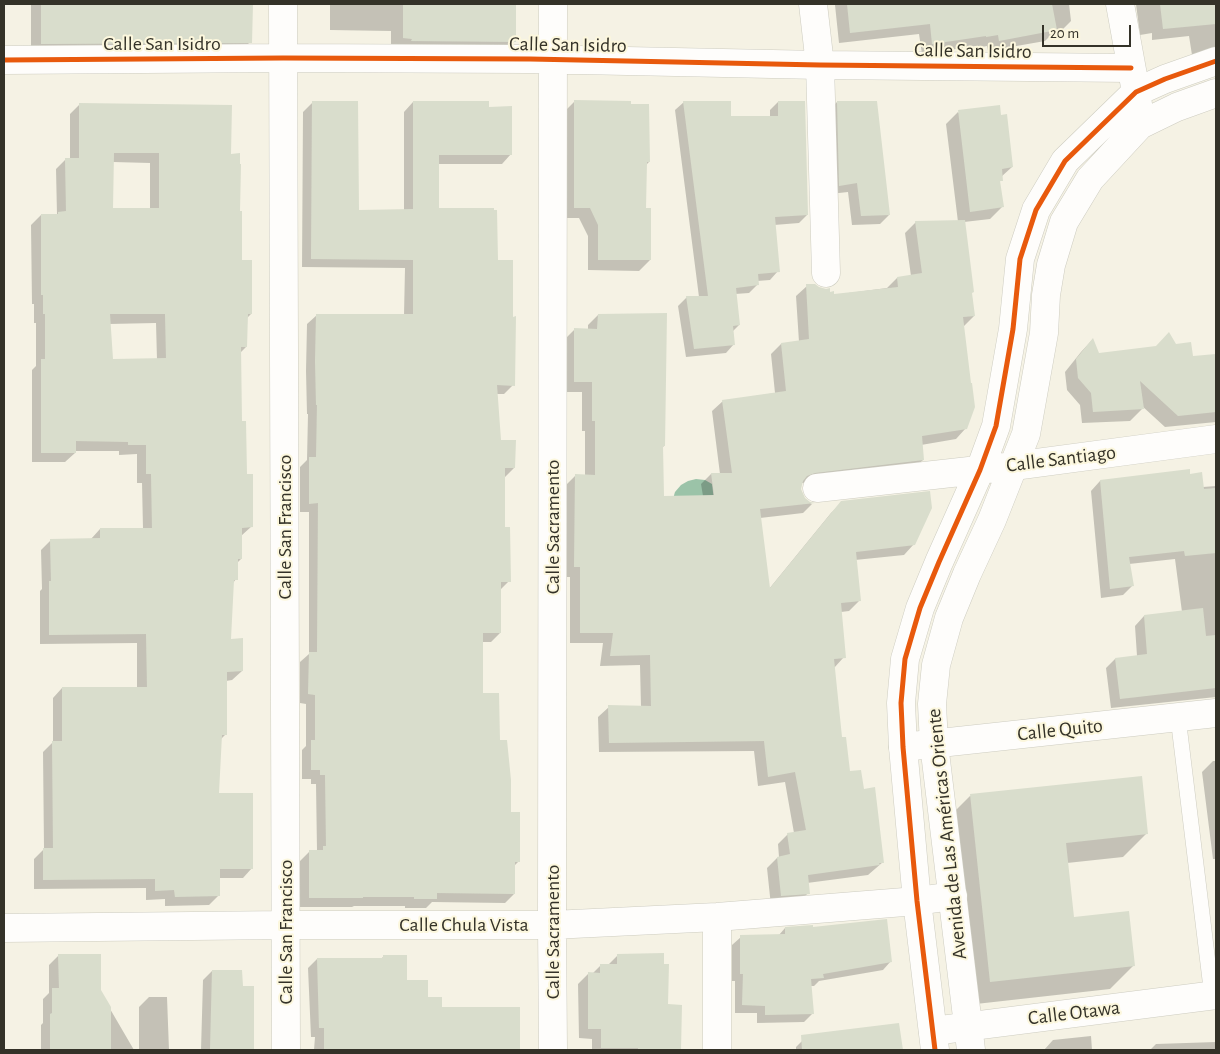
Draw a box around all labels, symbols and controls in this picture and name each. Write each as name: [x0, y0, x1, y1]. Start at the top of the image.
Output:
scale bar: [1045, 15, 1134, 47]
text: 20 m: [1050, 26, 1079, 41]
street label: Calle San Isidro: [103, 32, 221, 56]
street label: Calle San Isidro: [509, 32, 627, 58]
street label: Calle San Isidro: [914, 38, 1032, 64]
street label: Calle Santiago: [1005, 440, 1117, 478]
street label: Calle San Francisco: [273, 455, 297, 599]
street label: Calle Sacramento: [541, 460, 565, 594]
street label: Avenida de Las Américas Oriente: [922, 707, 972, 961]
street label: Calle Quito: [1016, 714, 1104, 746]
street label: Calle San Francisco: [274, 860, 298, 1004]
street label: Calle Sacramento: [541, 865, 565, 999]
street label: Calle Chula Vista: [399, 913, 529, 937]
street label: Calle Otawa: [1027, 995, 1121, 1031]

